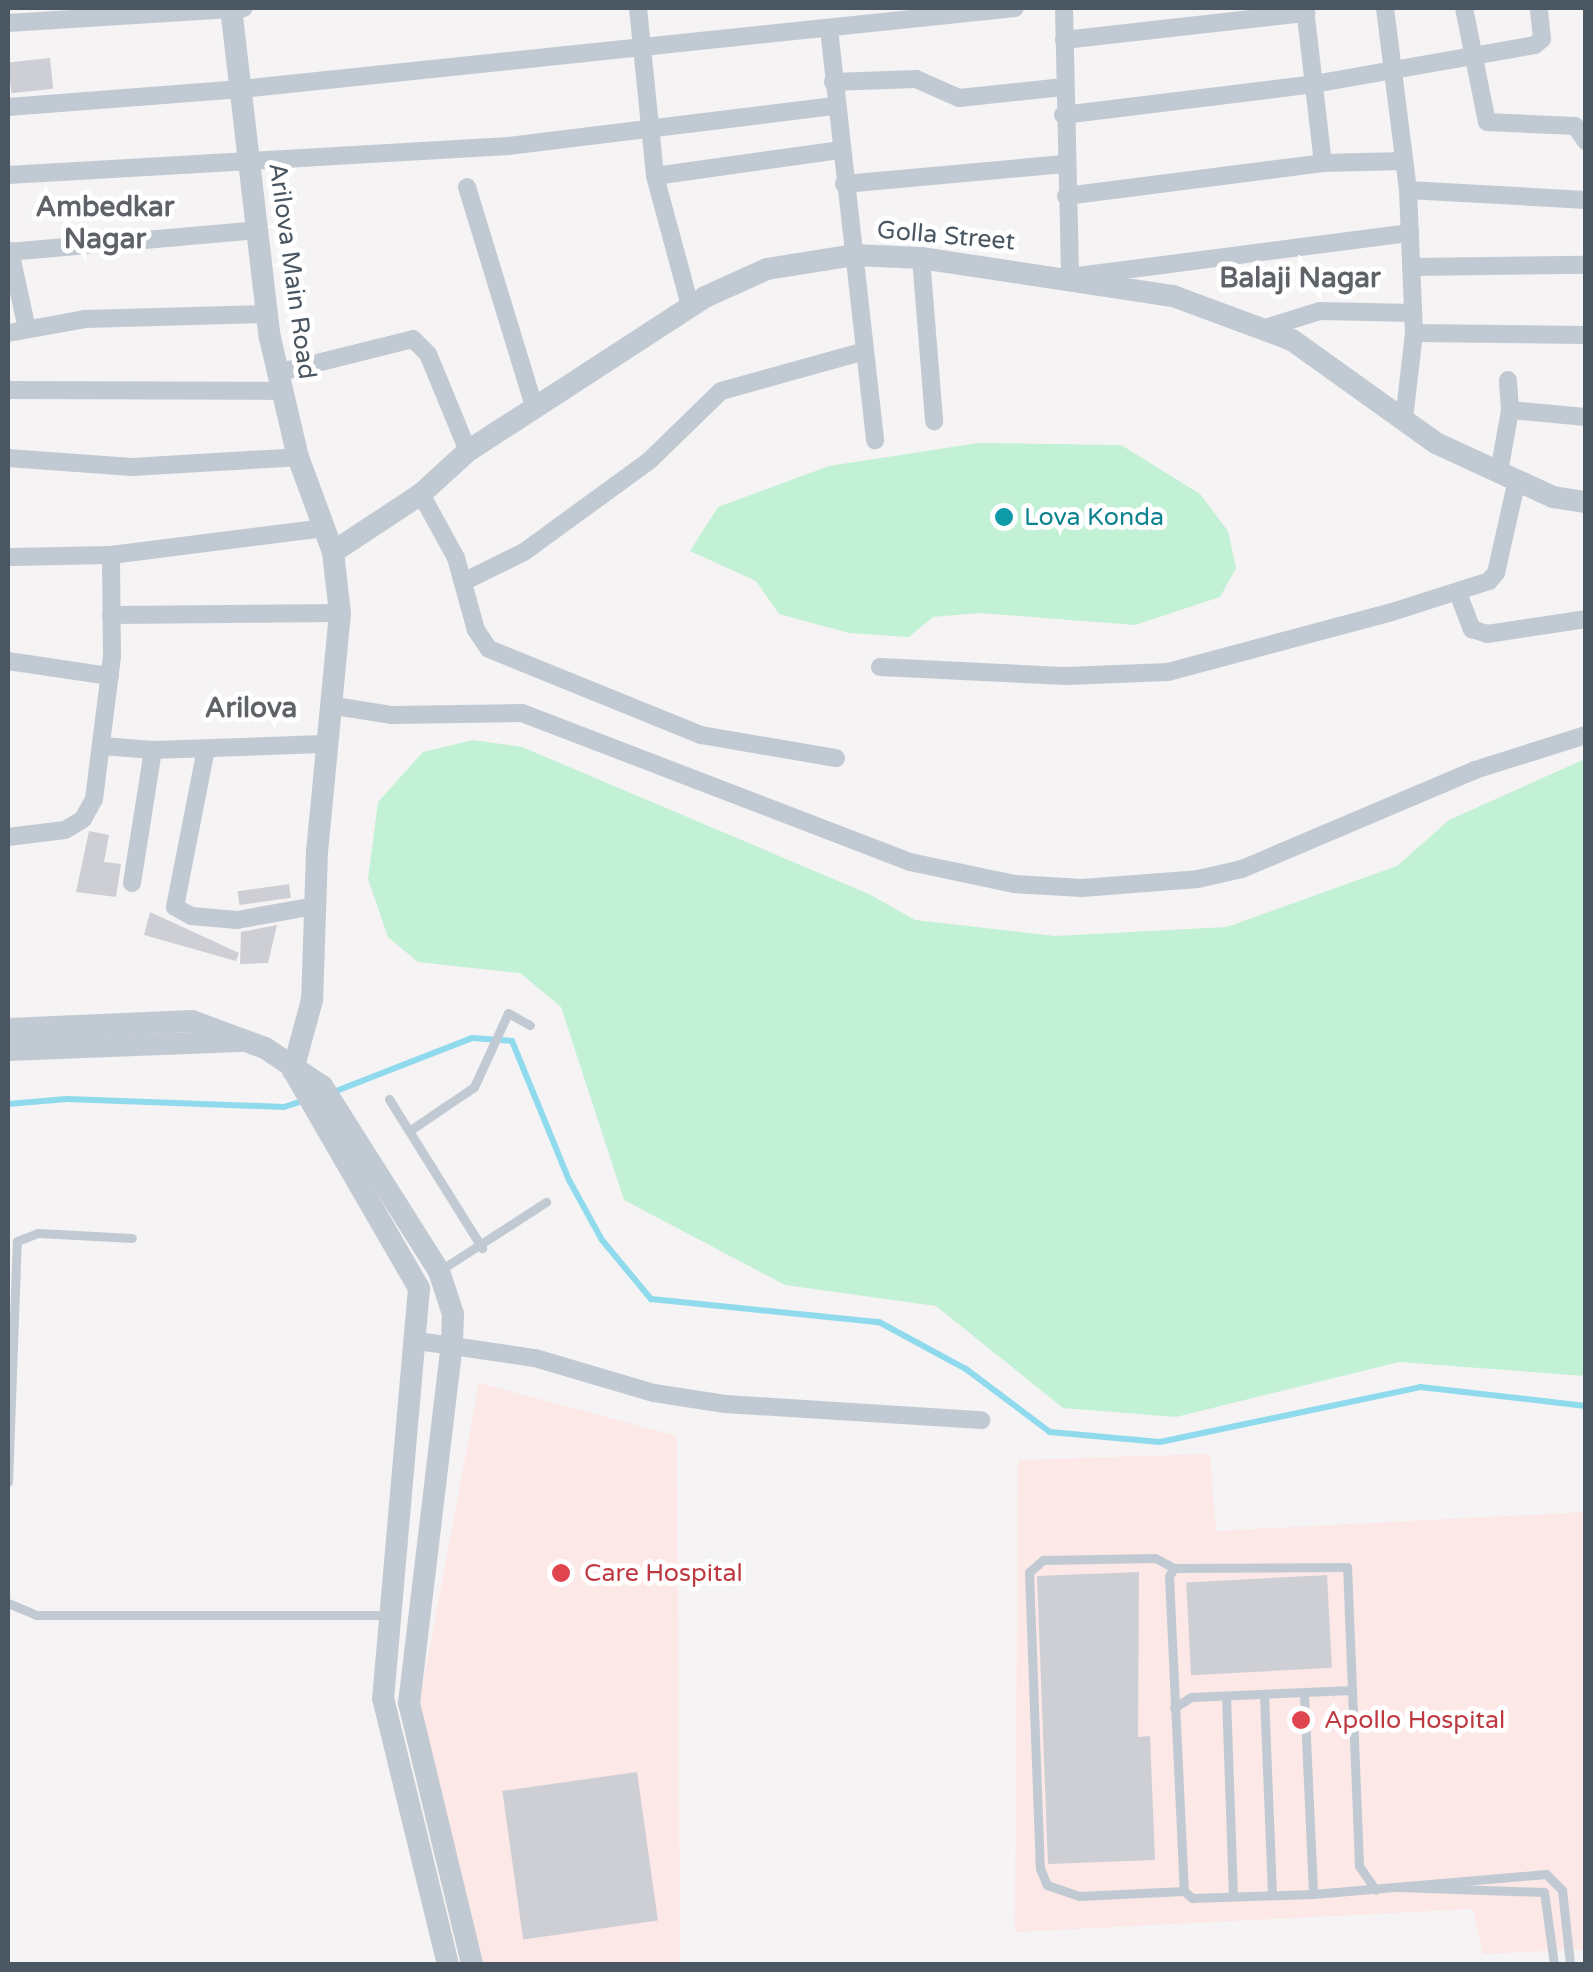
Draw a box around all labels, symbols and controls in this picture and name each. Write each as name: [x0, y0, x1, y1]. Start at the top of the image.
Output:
street label: Arilova Main Road: [262, 161, 322, 381]
district label: Ambedkar Nagar: [35, 190, 175, 256]
street label: Golla Street: [876, 215, 1016, 257]
district label: Balaji Nagar: [1219, 261, 1381, 295]
place label: Lova Konda: [1024, 502, 1164, 532]
marker: Lova Konda: [993, 506, 1015, 528]
district label: Arilova: [205, 691, 297, 725]
place label: Care Hospital: [584, 1558, 743, 1588]
marker: Care Hospital: [548, 1560, 574, 1586]
place label: Apollo Hospital: [1324, 1705, 1505, 1735]
marker: Apollo Hospital: [1288, 1707, 1314, 1733]

